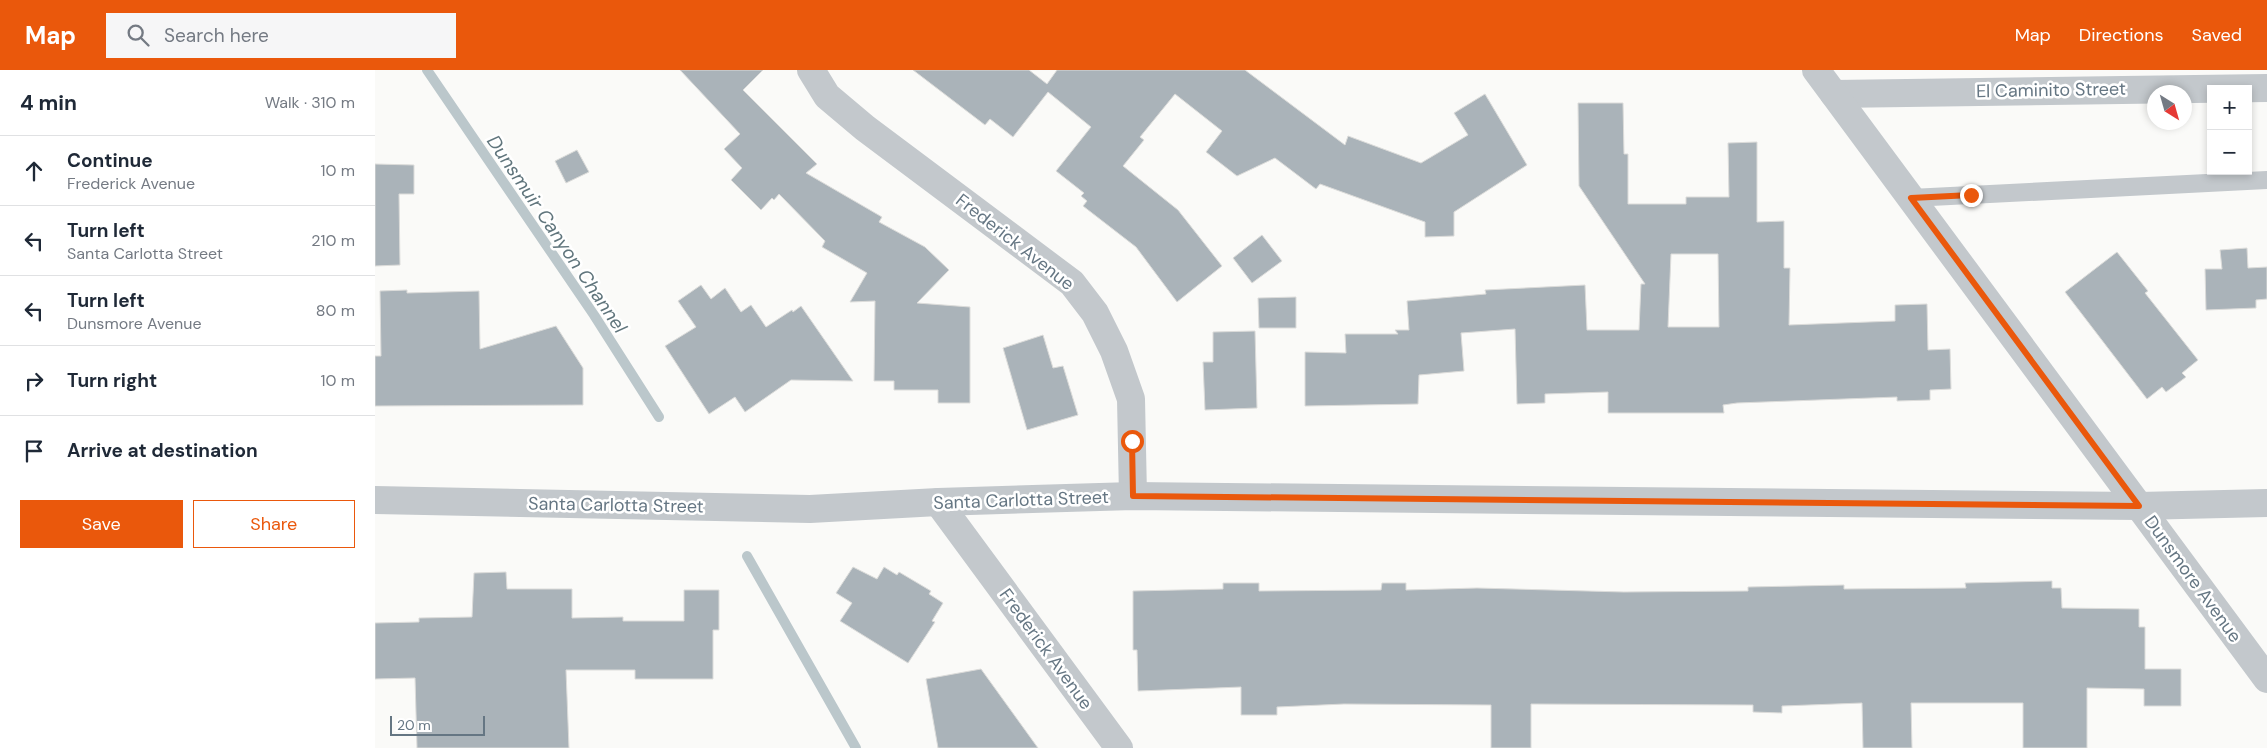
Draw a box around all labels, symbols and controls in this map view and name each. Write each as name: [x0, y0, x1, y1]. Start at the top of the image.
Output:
search box: [106, 13, 456, 58]
text: Map: [25, 20, 76, 51]
icon: search: [124, 21, 152, 49]
text: Search here: [164, 23, 269, 48]
text: Map: [2015, 23, 2051, 47]
text: Directions: [2079, 23, 2164, 47]
text: Saved: [2192, 23, 2242, 47]
street label: El Caminito Street: [1976, 77, 2126, 103]
north arrow: [2147, 85, 2192, 130]
map controls: [2207, 85, 2252, 175]
button: +: [2207, 85, 2252, 130]
text: 4 min: [20, 89, 77, 117]
text: Walk · 310 m: [265, 92, 355, 113]
water label: Dunsmuir Canyon Channel: [481, 130, 633, 339]
button: −: [2207, 130, 2252, 175]
text: Continue: [67, 148, 153, 173]
icon: ahead: [20, 157, 48, 185]
text: 10 m: [321, 160, 355, 181]
text: Frederick Avenue: [67, 173, 195, 194]
route end: [1960, 184, 1983, 207]
street label: Frederick Avenue: [951, 188, 1079, 296]
text: Turn left: [67, 218, 145, 243]
icon: left: [20, 227, 48, 255]
text: 210 m: [311, 230, 355, 251]
text: Santa Carlotta Street: [67, 243, 223, 264]
text: Turn left: [67, 288, 145, 313]
icon: left: [20, 297, 48, 325]
text: 80 m: [316, 300, 355, 321]
text: Dunsmore Avenue: [67, 313, 201, 334]
icon: right: [20, 367, 48, 395]
text: Turn right: [67, 368, 157, 393]
text: 10 m: [321, 370, 355, 391]
route start: [1121, 430, 1144, 453]
icon: arrive: [20, 437, 48, 465]
text: Arrive at destination: [67, 438, 258, 463]
street label: Santa Carlotta Street: [933, 485, 1109, 515]
street label: Santa Carlotta Street: [528, 491, 704, 519]
button: Save: [20, 500, 183, 548]
button: Share: [193, 500, 355, 548]
street label: Dunsmore Avenue: [2139, 511, 2247, 647]
street label: Frederick Avenue: [994, 584, 1098, 714]
scale bar: [390, 713, 485, 736]
text: 20 m: [397, 716, 431, 734]

